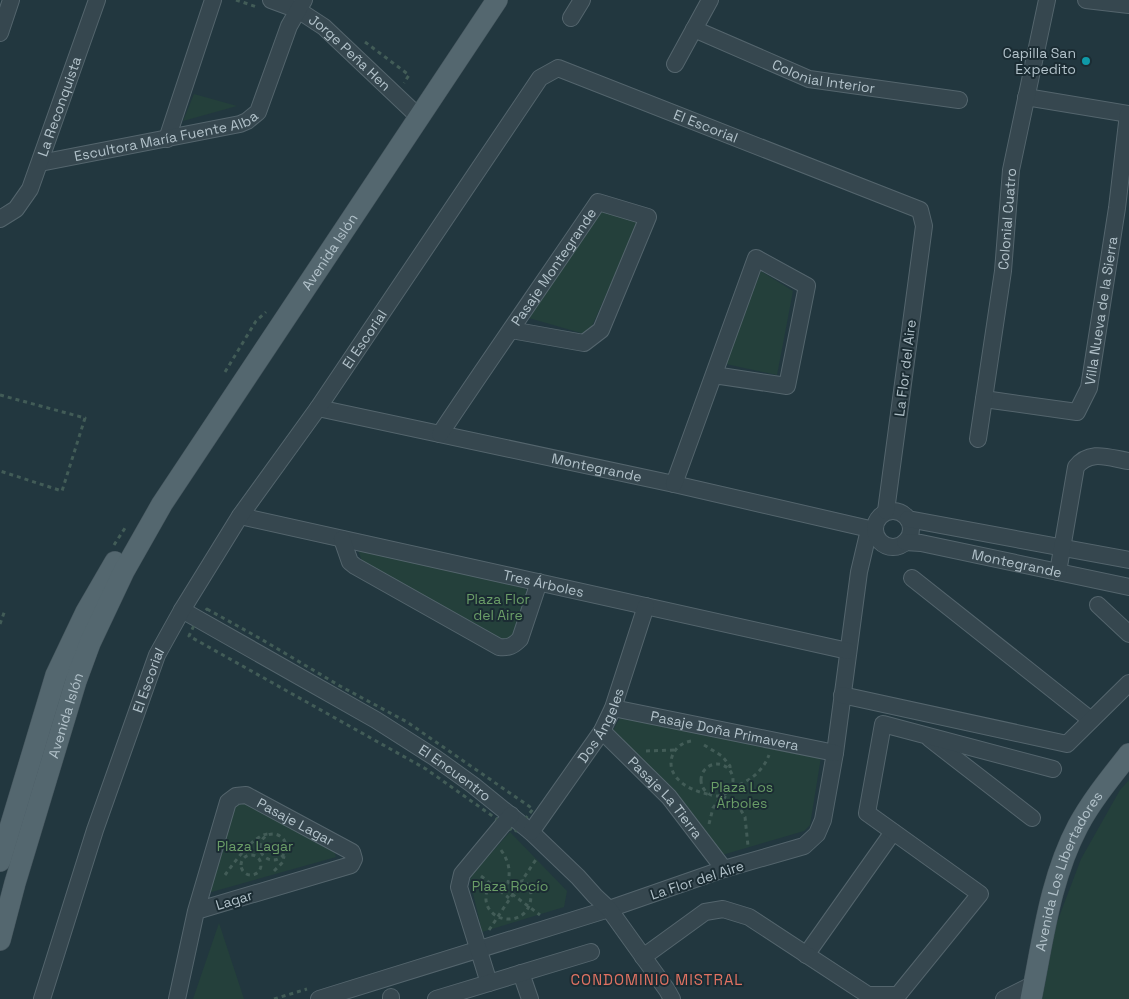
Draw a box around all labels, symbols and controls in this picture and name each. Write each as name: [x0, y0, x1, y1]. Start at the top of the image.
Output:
street label: Jorge Peña Hen: [305, 10, 395, 95]
place label: Capilla San Expedito: [1003, 44, 1076, 78]
street label: La Reconquista: [33, 54, 85, 159]
street label: Colonial Interior: [769, 55, 876, 97]
marker: Capilla San Expedito: [1080, 55, 1092, 67]
street label: El Escorial: [671, 105, 740, 147]
street label: Escultora María Fuente Alba: [73, 107, 262, 165]
street label: Colonial Cuatro: [994, 167, 1020, 271]
street label: Pasaje Montegrande: [507, 205, 600, 329]
street label: Avenida Islón: [298, 210, 362, 294]
street label: Villa Nueva de la Sierra: [1081, 235, 1121, 386]
street label: El Escorial: [338, 306, 391, 372]
street label: La Flor del Aire: [890, 319, 920, 417]
street label: Montegrande: [550, 449, 643, 486]
street label: Montegrande: [970, 545, 1064, 582]
street label: Tres Árboles: [502, 566, 586, 601]
park label: Plaza Flor del Aire: [466, 590, 530, 624]
street label: El Escorial: [128, 645, 168, 715]
street label: Avenida Islón: [44, 670, 87, 760]
street label: Dos Ángeles: [573, 686, 628, 766]
street label: Pasaje Doña Primavera: [649, 707, 800, 754]
street label: El Encuentro: [415, 741, 495, 805]
street label: Pasaje La Tierra: [624, 753, 707, 842]
park label: Plaza Los Árboles: [711, 778, 773, 812]
street label: Avenida Los Libertadores: [1031, 788, 1106, 953]
street label: Pasaje Lagar: [254, 794, 337, 850]
park label: Plaza Lagar: [217, 837, 293, 855]
street label: La Flor del Aire: [648, 856, 746, 904]
park label: Plaza Rocío: [472, 877, 548, 895]
street label: Lagar: [213, 886, 255, 914]
district label: CONDOMINIO MISTRAL: [570, 970, 744, 989]

